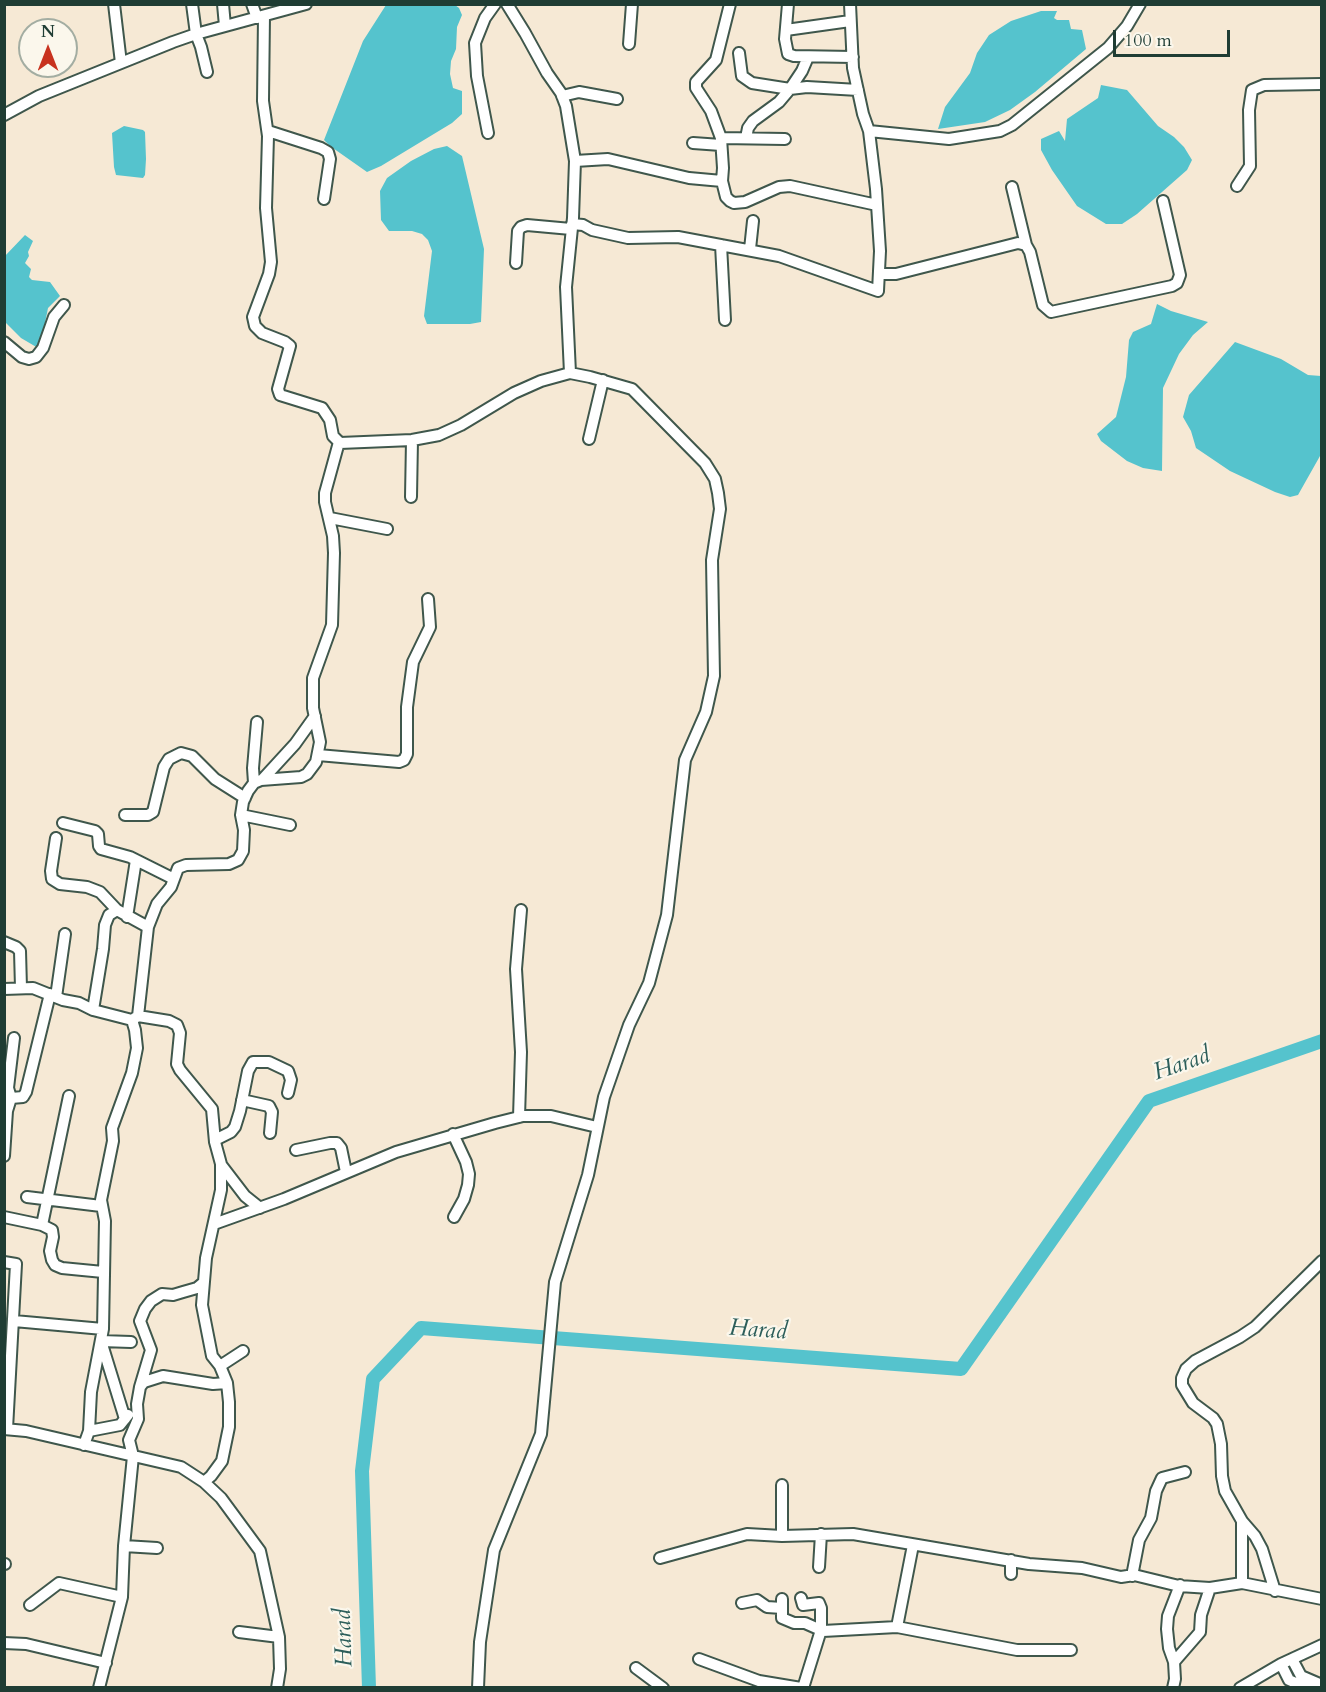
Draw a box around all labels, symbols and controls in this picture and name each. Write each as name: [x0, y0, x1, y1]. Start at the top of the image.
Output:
north arrow: [18, 18, 78, 78]
scale bar: [1116, 18, 1233, 56]
text: N: [41, 21, 55, 43]
text: 100 m: [1124, 28, 1172, 53]
water label: Harad: [1150, 1042, 1214, 1088]
water label: Harad: [728, 1315, 788, 1347]
water label: Harad: [330, 1608, 360, 1668]

